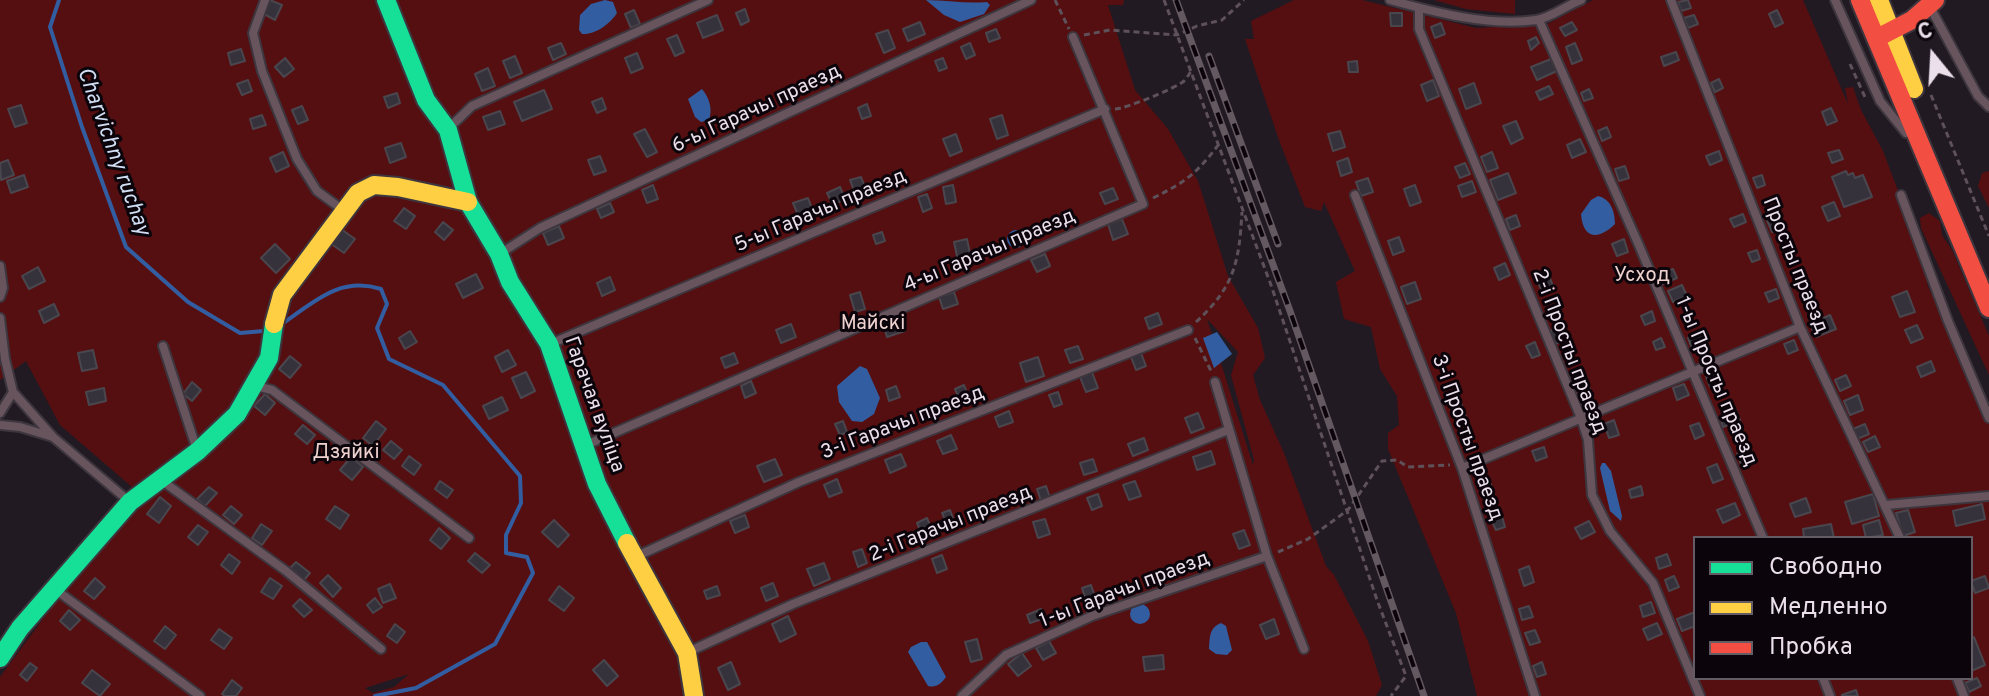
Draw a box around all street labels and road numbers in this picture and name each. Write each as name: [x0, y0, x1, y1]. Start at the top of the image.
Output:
street label: 6-ы Гарачы праезд: [669, 60, 845, 160]
street label: 5-ы Гарачы праезд: [732, 165, 910, 259]
street label: Просты праезд: [1756, 194, 1832, 338]
street label: 4-ы Гарачы праезд: [901, 205, 1079, 299]
street label: 2-і Просты праезд: [1525, 266, 1611, 438]
street label: 1-ы Просты праезд: [1669, 294, 1761, 470]
street label: Гарачая вуліца: [557, 334, 629, 476]
street label: 3-і Просты праезд: [1425, 352, 1507, 524]
street label: 3-і Гарачы праезд: [818, 382, 988, 466]
street label: 2-і Гарачы праезд: [866, 481, 1036, 569]
street label: 1-ы Гарачы праезд: [1037, 548, 1213, 634]

